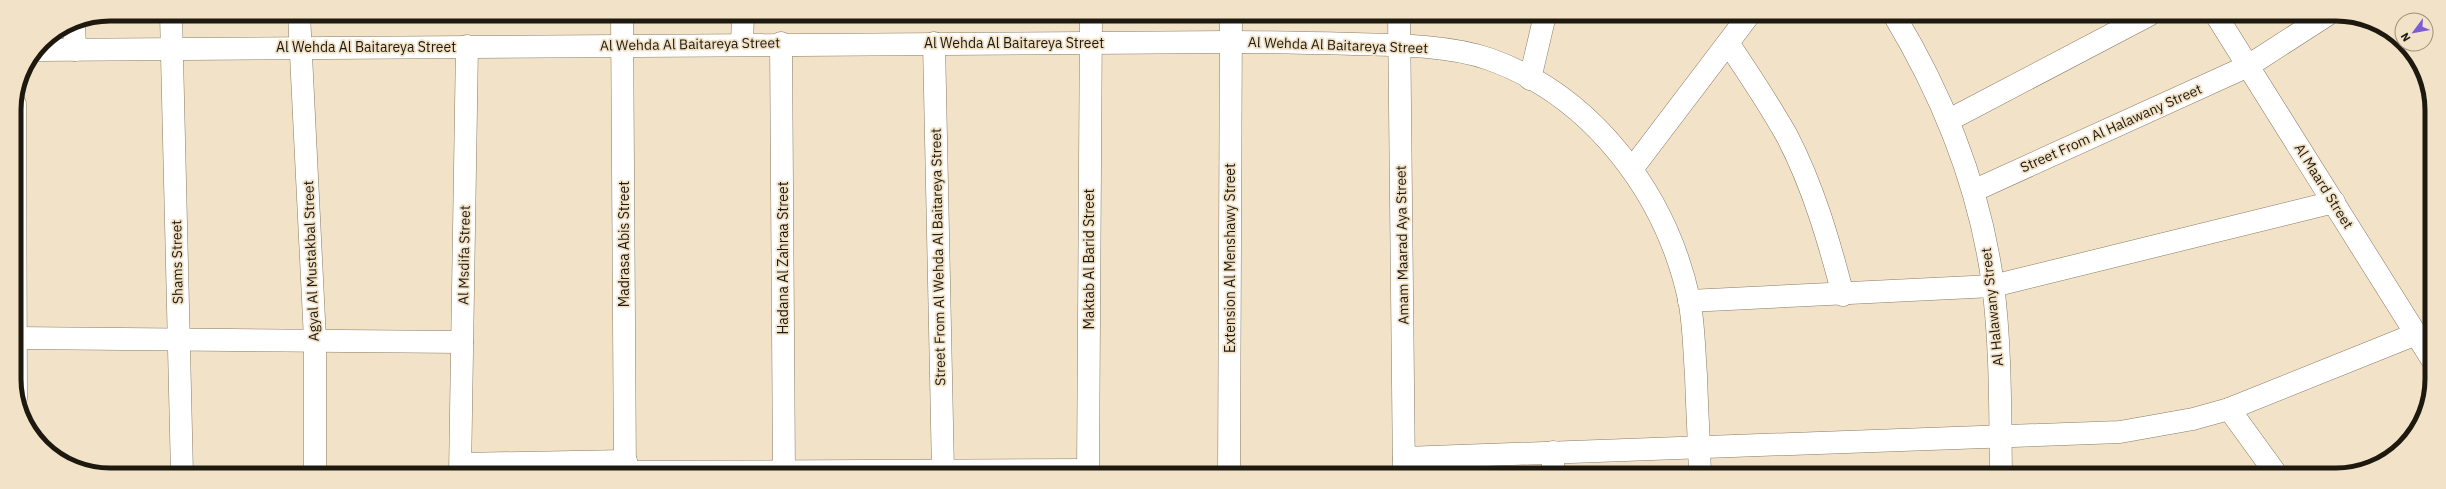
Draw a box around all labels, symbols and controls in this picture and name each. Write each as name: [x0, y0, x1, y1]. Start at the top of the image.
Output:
north arrow: [2394, 12, 2434, 52]
text: N: [2397, 30, 2414, 44]
street label: Al Wehda Al Baitareya Street: [600, 33, 780, 55]
street label: Al Wehda Al Baitareya Street: [1248, 33, 1428, 57]
street label: Al Wehda Al Baitareya Street: [924, 34, 1104, 52]
street label: Al Wehda Al Baitareya Street: [276, 38, 456, 56]
street label: Street From Al Halawany Street: [2017, 80, 2205, 176]
street label: Street From Al Wehda Al Baitareya Street: [927, 128, 949, 386]
street label: Al Maard Street: [2291, 140, 2357, 232]
street label: Extension Al Menshawy Street: [1221, 163, 1239, 353]
street label: Amam Maarad Aya Street: [1392, 165, 1412, 325]
street label: Agyal Al Mustakbal Street: [299, 180, 323, 342]
street label: Madrasa Abis Street: [615, 181, 633, 307]
street label: Hadana Al Zahraa Street: [774, 181, 792, 335]
street label: Maktab Al Barid Street: [1080, 188, 1098, 330]
street label: Al Msdifa Street: [454, 205, 474, 305]
street label: Shams Street: [167, 220, 187, 304]
street label: Al Halawany Street: [1977, 247, 2007, 367]

